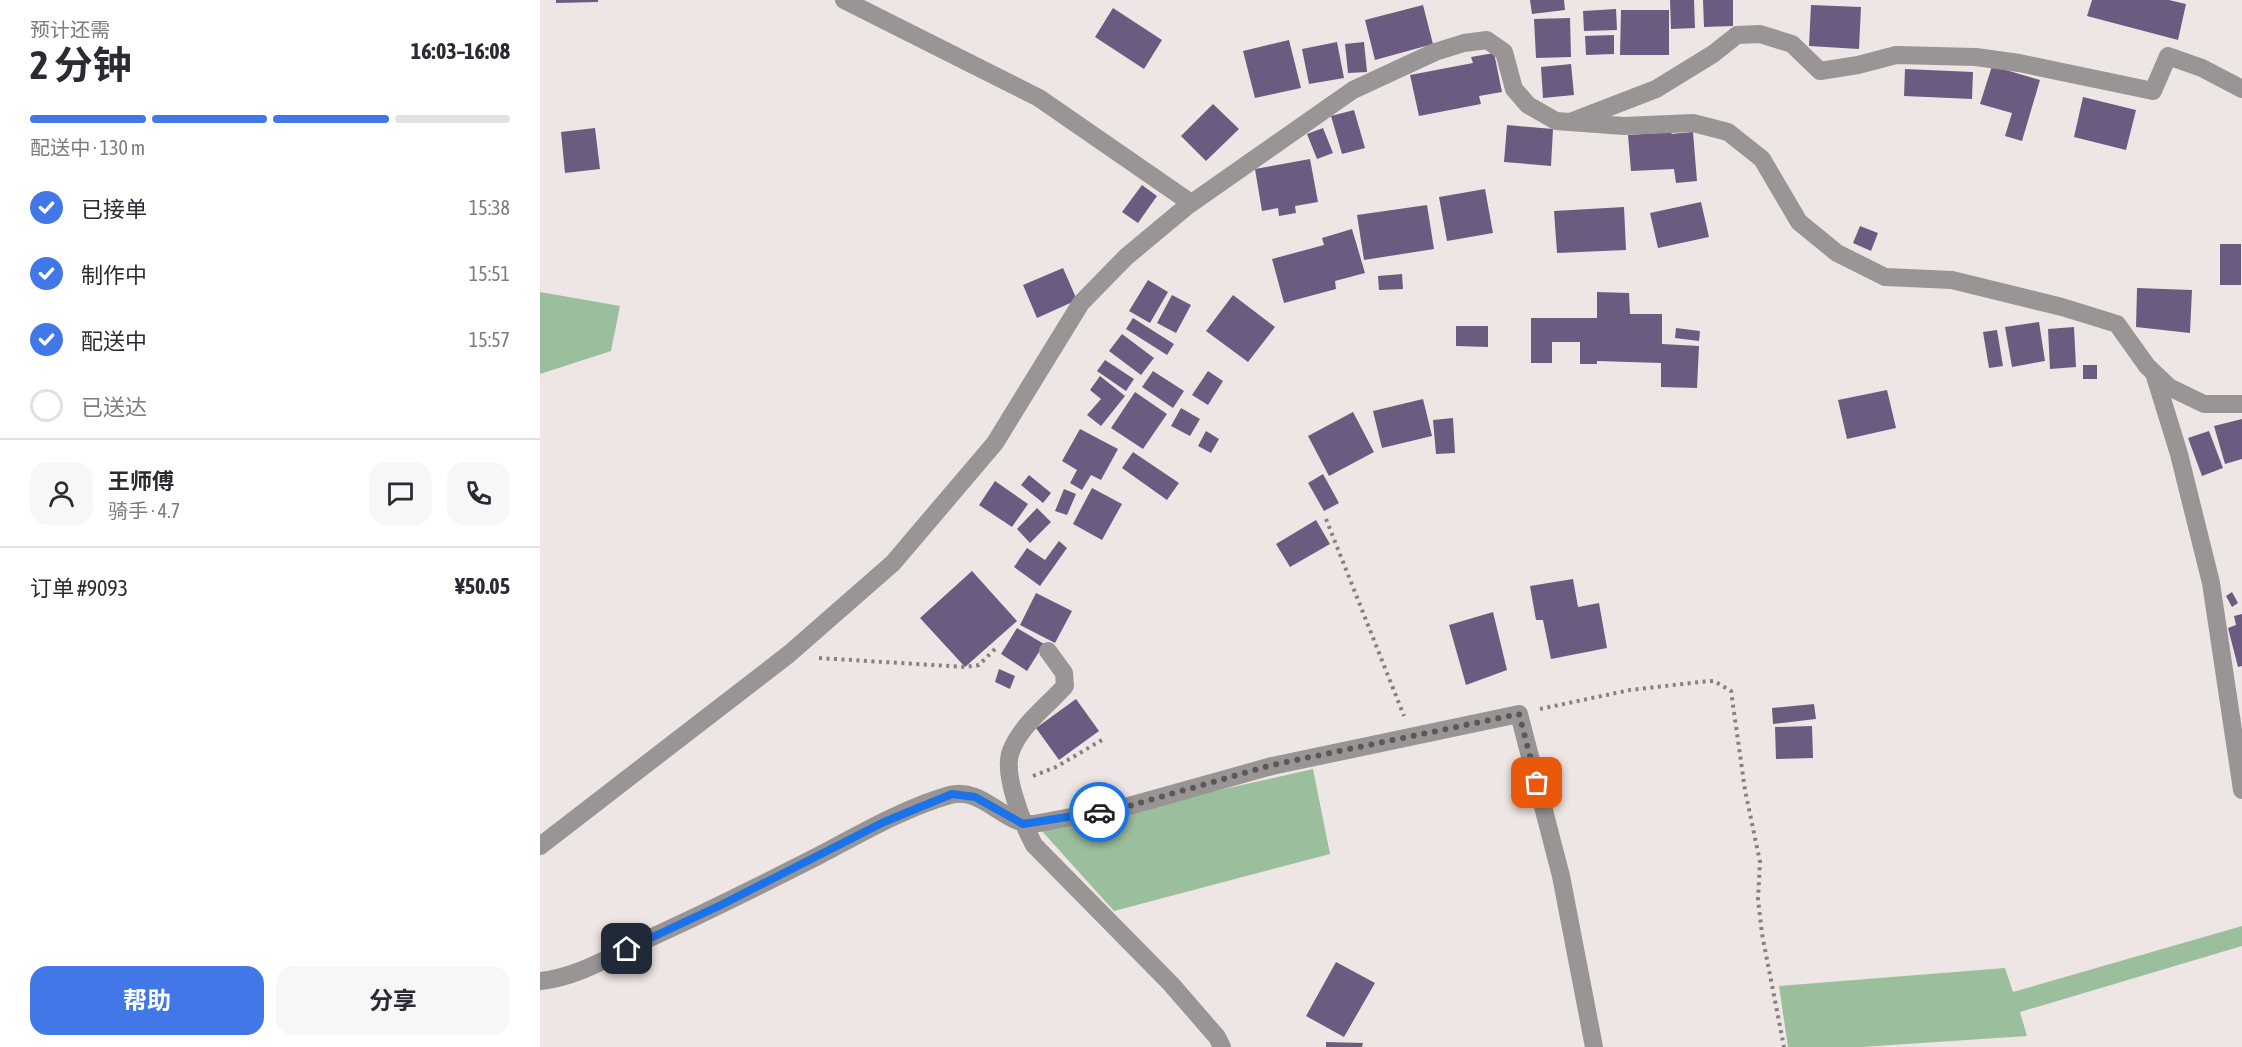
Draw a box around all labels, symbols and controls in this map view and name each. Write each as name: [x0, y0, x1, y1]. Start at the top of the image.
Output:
text: 预计还需: [30, 18, 110, 41]
text: 16:03–16:08: [411, 38, 510, 64]
text: 2 分钟: [30, 43, 132, 87]
text: 配送中 · 130 m: [30, 136, 145, 159]
icon: check: [30, 191, 63, 224]
text: 已接单: [81, 196, 147, 222]
text: 15:38: [469, 196, 510, 219]
icon: check: [30, 257, 63, 290]
text: 制作中: [81, 262, 147, 288]
text: 15:51: [469, 262, 510, 285]
icon: check: [30, 323, 63, 356]
text: 配送中: [81, 328, 147, 354]
text: 15:57: [469, 328, 510, 351]
text: 已送达: [81, 394, 147, 420]
button: person: [30, 462, 93, 525]
button: chat: [369, 462, 432, 525]
button: phone: [447, 462, 510, 525]
text: 王师傅: [108, 468, 174, 494]
text: 骑手 · 4.7: [108, 499, 180, 522]
text: ¥50.05: [455, 573, 510, 599]
text: 订单 #9093: [30, 575, 128, 601]
pin: [1511, 757, 1562, 808]
icon: bag: [1520, 766, 1553, 799]
courier: [1069, 782, 1129, 842]
icon: car: [1083, 796, 1116, 829]
pin: [601, 923, 652, 974]
icon: home: [610, 932, 643, 965]
button: 帮助: [30, 966, 264, 1035]
button: 分享: [276, 966, 510, 1035]

